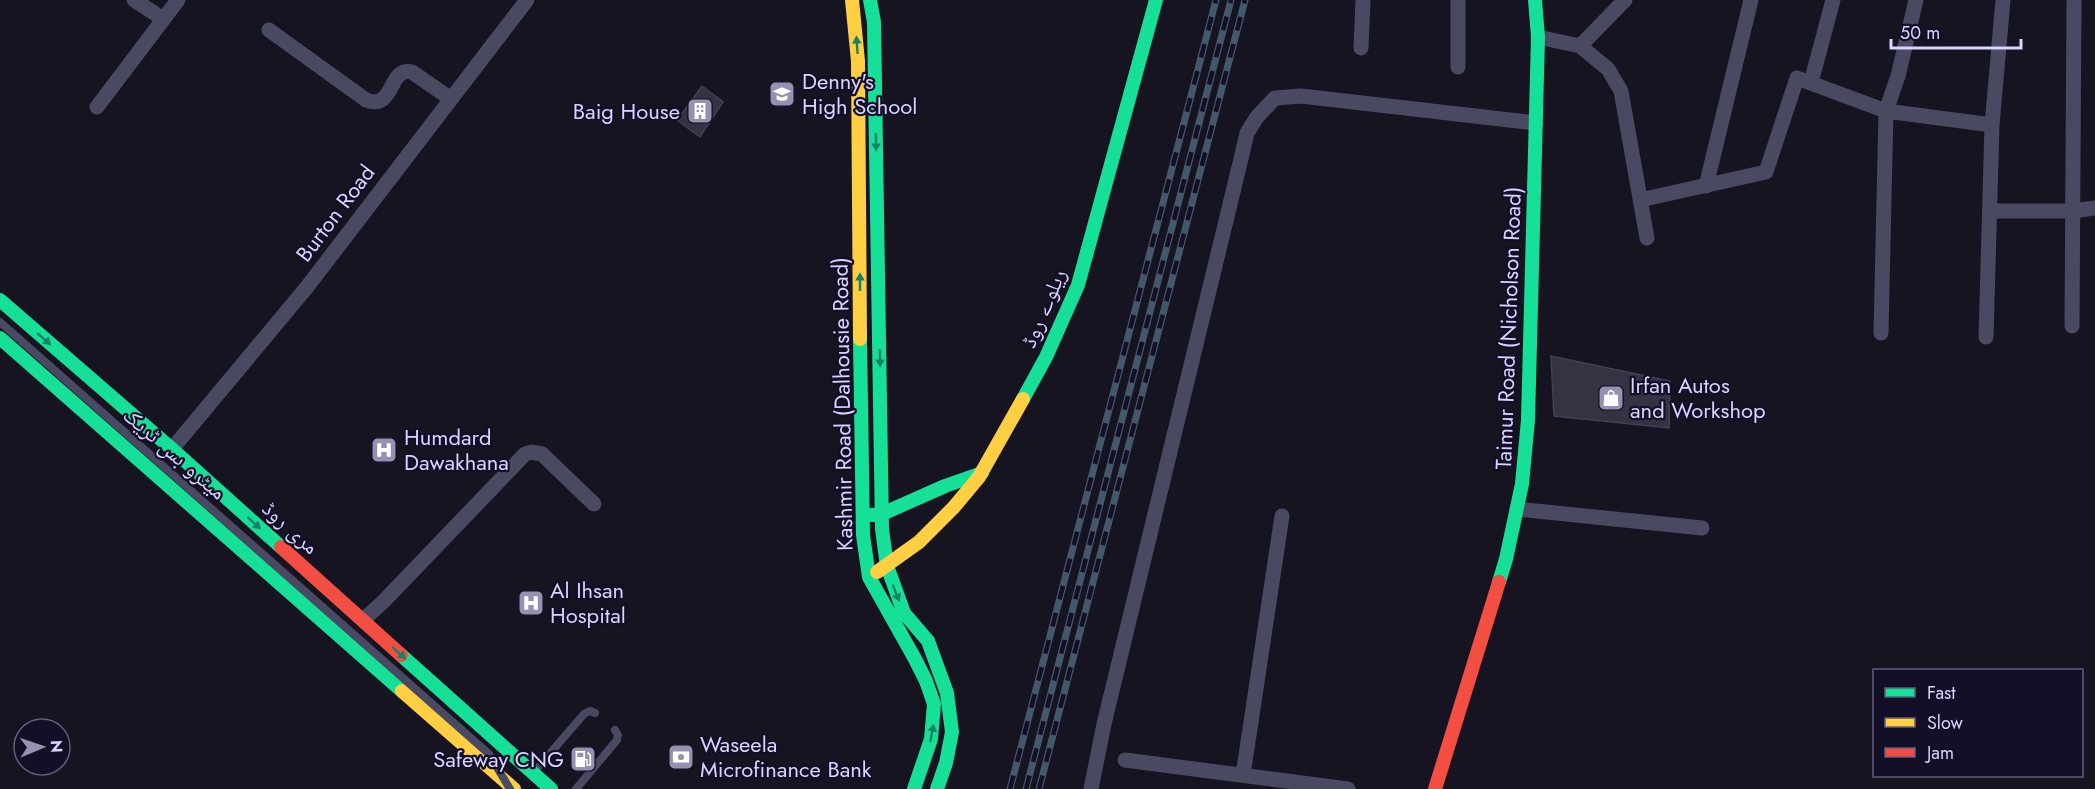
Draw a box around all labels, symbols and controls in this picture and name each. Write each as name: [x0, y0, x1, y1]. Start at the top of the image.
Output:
scale bar: [1891, 12, 2022, 50]
text: 50 m: [1900, 20, 1940, 46]
one-way arrow: [852, 36, 861, 55]
place label: Denny's High School: [802, 65, 917, 122]
school or university icon: Denny's High School: [767, 79, 797, 109]
place label: Baig House: [573, 95, 680, 127]
building icon: Baig House: [685, 96, 715, 126]
one-way arrow: [871, 133, 881, 152]
street label: Burton Road: [288, 158, 382, 268]
street label: Taimur Road (Nicholson Road): [1487, 186, 1529, 470]
street label: Kashmir Road (Dalhousie Road): [823, 257, 861, 551]
street label: ریلوے روڈ: [1012, 263, 1074, 353]
one-way arrow: [856, 273, 865, 292]
one-way arrow: [36, 332, 51, 345]
one-way arrow: [875, 349, 884, 368]
place label: Irfan Autos and Workshop: [1630, 369, 1766, 426]
shop icon: Irfan Autos and Workshop: [1596, 383, 1626, 413]
street label: میٹرو بس ٹریک: [116, 399, 234, 507]
place label: Humdard Dawakhana: [404, 421, 509, 478]
hospital icon: Humdard Dawakhana: [369, 435, 399, 465]
street label: مری روڈ: [255, 493, 327, 561]
one-way arrow: [247, 515, 261, 529]
place label: Al Ihsan Hospital: [550, 574, 626, 631]
one-way arrow: [892, 584, 901, 602]
hospital icon: Al Ihsan Hospital: [516, 588, 546, 618]
one-way arrow: [392, 646, 407, 660]
legend: [1873, 669, 2083, 777]
text: Fast: [1927, 680, 1956, 706]
text: Slow: [1927, 710, 1964, 736]
north arrow: [12, 717, 72, 777]
one-way arrow: [928, 724, 937, 743]
place label: Waseela Microfinance Bank: [700, 728, 872, 785]
text: N: [45, 740, 68, 753]
text: Jam: [1925, 740, 1954, 766]
bank icon: Waseela Microfinance Bank: [666, 742, 696, 772]
place label: Safeway CNG: [433, 743, 564, 775]
fuel station icon: Safeway CNG: [568, 744, 598, 774]

